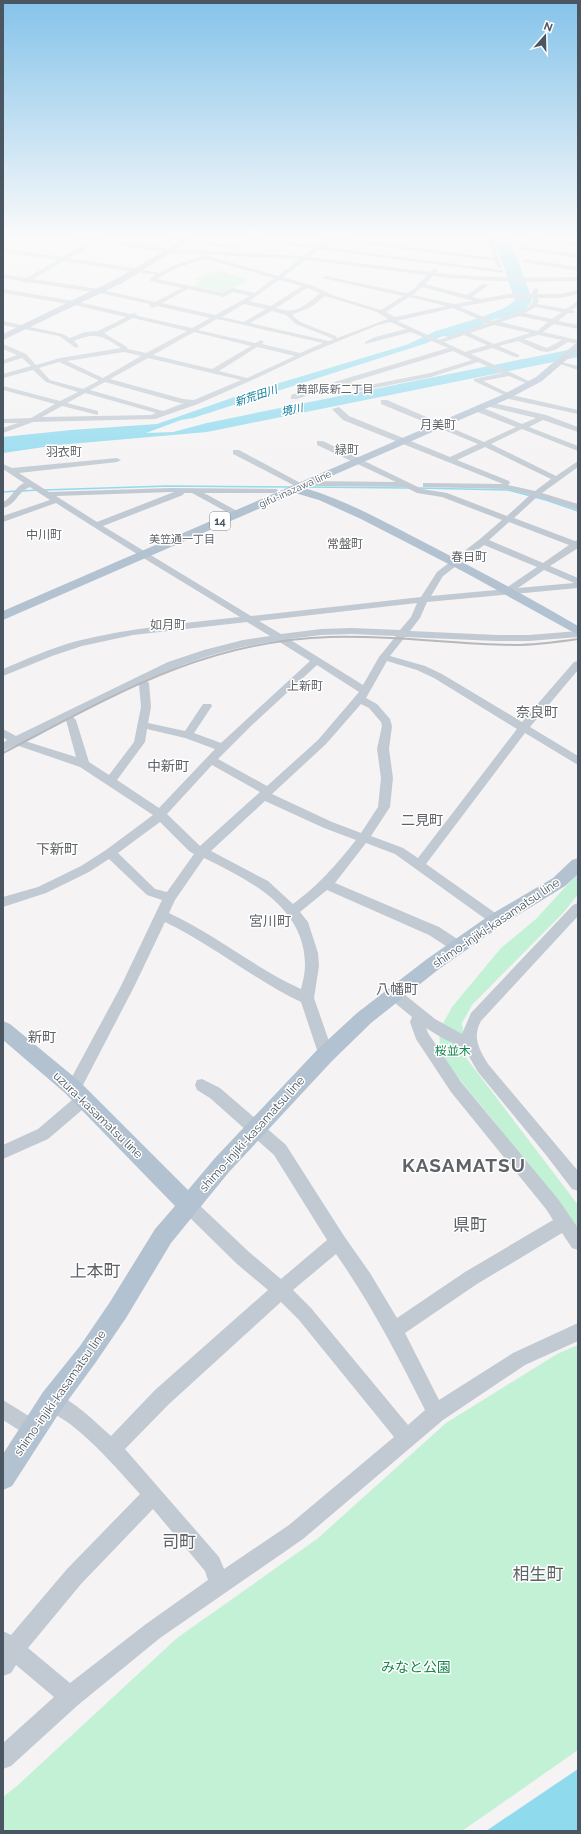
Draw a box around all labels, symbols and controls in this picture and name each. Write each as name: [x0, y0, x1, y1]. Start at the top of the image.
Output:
north arrow: [525, 16, 565, 56]
text: N: [542, 20, 554, 35]
water label: 新荒田川: [233, 383, 280, 409]
district label: 茜部辰新二丁目: [297, 383, 374, 396]
water label: 境川: [280, 401, 305, 419]
district label: 月美町: [420, 418, 456, 432]
district label: 緑町: [335, 443, 359, 457]
district label: 羽衣町: [46, 445, 82, 459]
street label: gifu-inazawa line: [257, 468, 333, 510]
road number: 14: [210, 512, 230, 530]
district label: 中川町: [26, 528, 62, 542]
district label: 美笠通一丁目: [149, 533, 215, 546]
district label: 常盤町: [327, 537, 363, 551]
district label: 春日町: [451, 550, 487, 564]
district label: 如月町: [150, 618, 186, 632]
district label: 上新町: [287, 679, 323, 693]
district label: 奈良町: [516, 704, 558, 720]
district label: 中新町: [147, 758, 189, 774]
district label: 二見町: [401, 812, 443, 828]
district label: 下新町: [36, 841, 78, 857]
street label: shimo-injiki-kasamatsu line: [430, 875, 562, 971]
district label: 宮川町: [249, 913, 291, 929]
district label: 八幡町: [376, 981, 418, 997]
district label: 新町: [28, 1029, 56, 1045]
park label: 桜並木: [435, 1044, 471, 1058]
street label: uzura-kasamatsu line: [50, 1069, 146, 1161]
street label: shimo-injiki-kasamatsu line: [197, 1073, 307, 1195]
district label: KASAMATSU: [402, 1154, 526, 1176]
district label: 県町: [453, 1215, 487, 1235]
district label: 上本町: [70, 1261, 121, 1281]
street label: shimo-injiki-kasamatsu line: [11, 1327, 109, 1459]
district label: 司町: [162, 1532, 196, 1552]
district label: 相生町: [513, 1564, 564, 1584]
park label: みなと公園: [381, 1659, 451, 1675]

